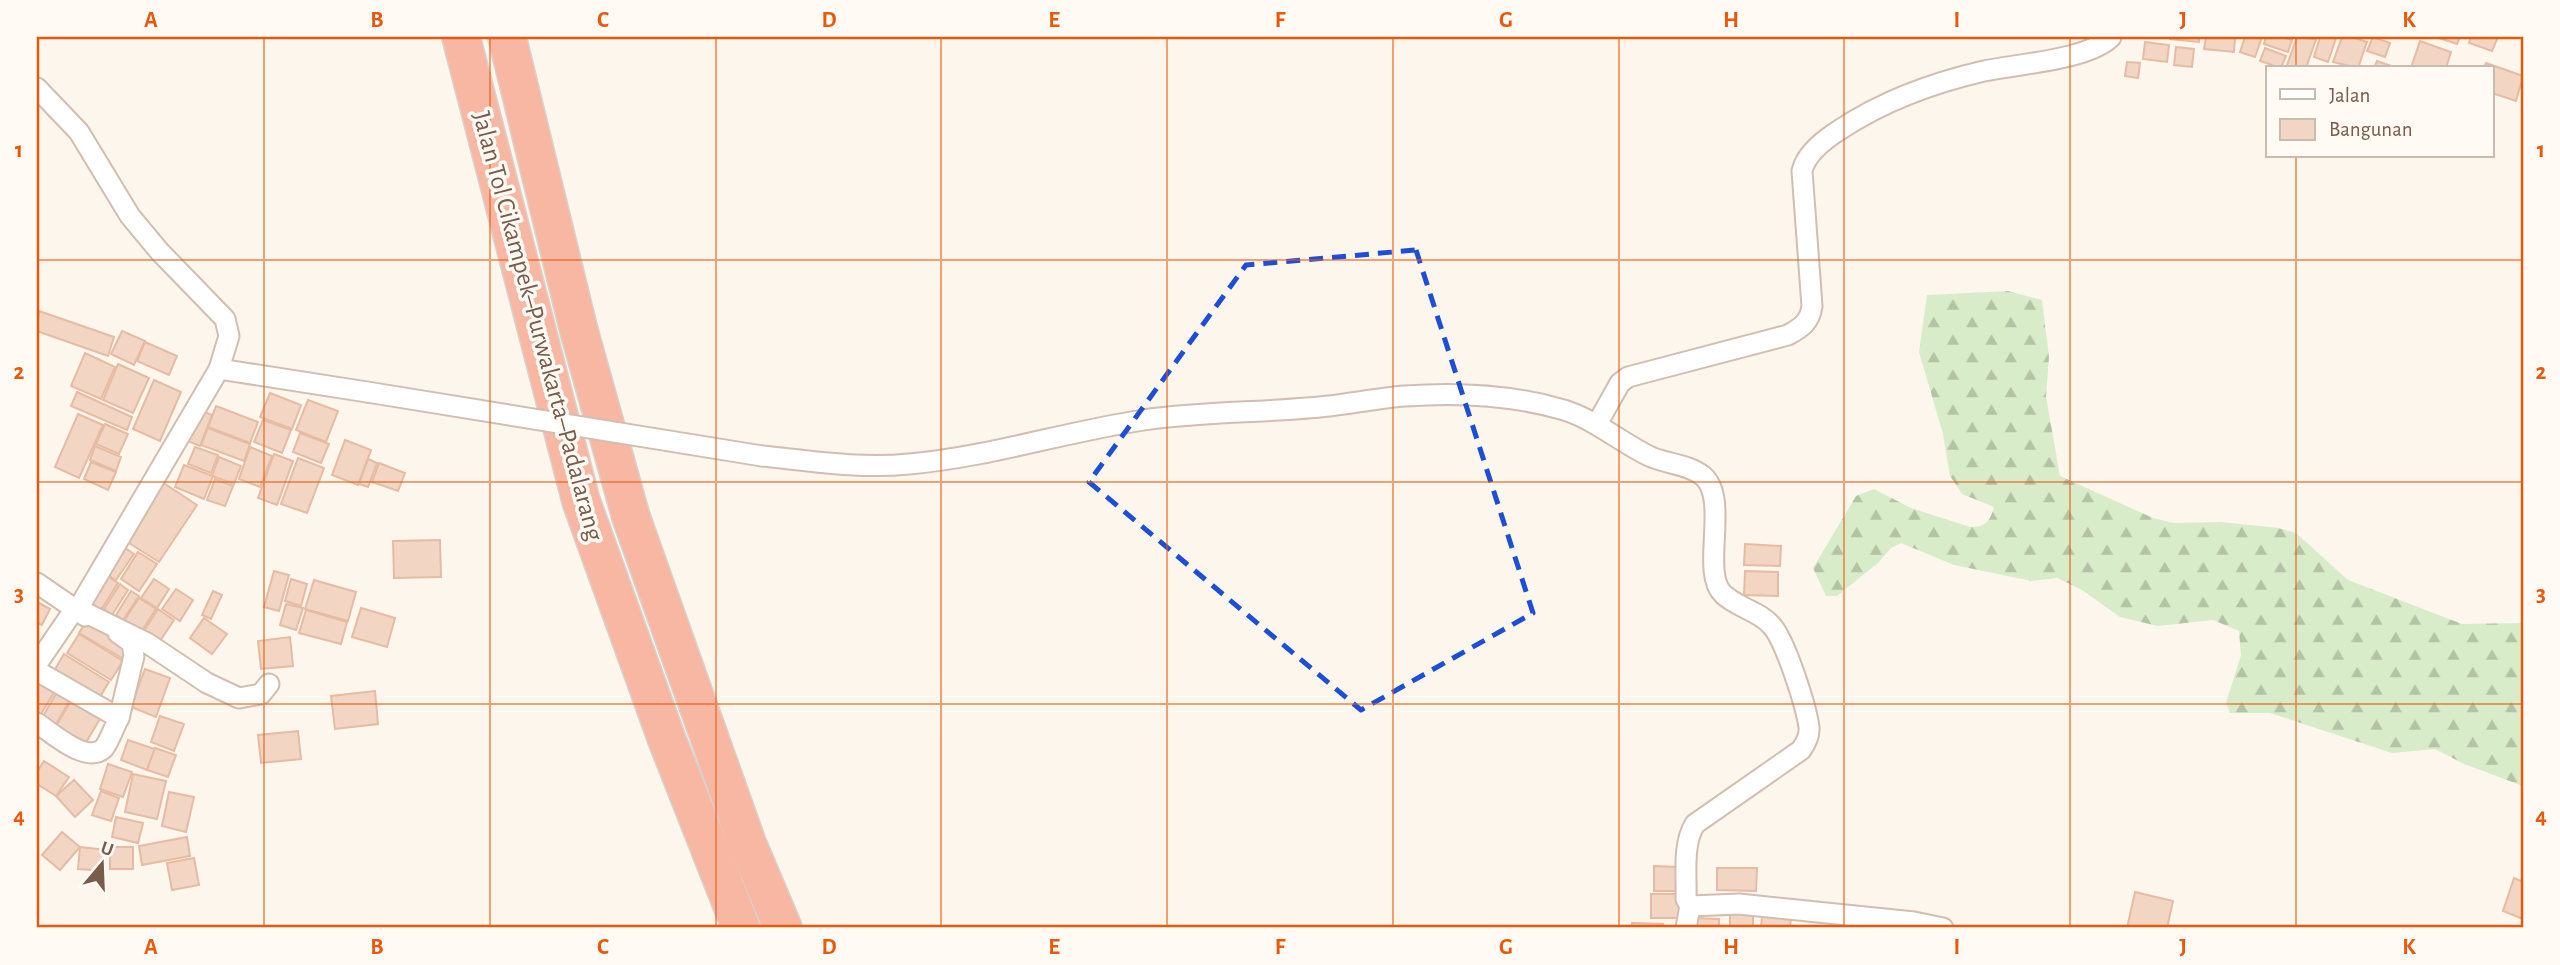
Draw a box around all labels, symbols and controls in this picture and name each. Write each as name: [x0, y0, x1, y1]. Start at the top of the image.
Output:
text: A: [144, 9, 158, 32]
text: B: [370, 9, 384, 32]
text: C: [597, 9, 609, 32]
text: D: [821, 9, 837, 32]
text: E: [1048, 9, 1060, 32]
text: F: [1275, 9, 1286, 32]
text: G: [1499, 9, 1513, 32]
text: H: [1723, 9, 1739, 32]
text: I: [1954, 9, 1960, 32]
text: J: [2179, 9, 2187, 32]
text: K: [2402, 9, 2416, 32]
legend: [2266, 66, 2494, 158]
text: Jalan: [2329, 85, 2370, 106]
street label: Jalan Tol Cikampek–Purwakarta–Padalarang: [468, 109, 608, 544]
text: Bangunan: [2329, 119, 2413, 140]
text: 1: [15, 139, 23, 162]
text: 1: [2537, 139, 2545, 162]
text: 2: [14, 361, 25, 384]
text: 2: [2536, 361, 2547, 384]
text: 3: [14, 583, 24, 606]
text: 3: [2536, 583, 2546, 606]
text: 4: [13, 805, 25, 828]
text: 4: [2535, 805, 2547, 828]
north arrow: [66, 828, 136, 898]
text: U: [98, 838, 116, 860]
text: A: [144, 936, 158, 959]
text: B: [370, 936, 384, 959]
text: C: [597, 936, 609, 959]
text: D: [821, 936, 837, 959]
text: E: [1048, 936, 1060, 959]
text: F: [1275, 936, 1286, 959]
text: G: [1499, 936, 1513, 959]
text: H: [1723, 936, 1739, 959]
text: I: [1954, 936, 1960, 959]
text: J: [2179, 936, 2187, 959]
text: K: [2402, 936, 2416, 959]

